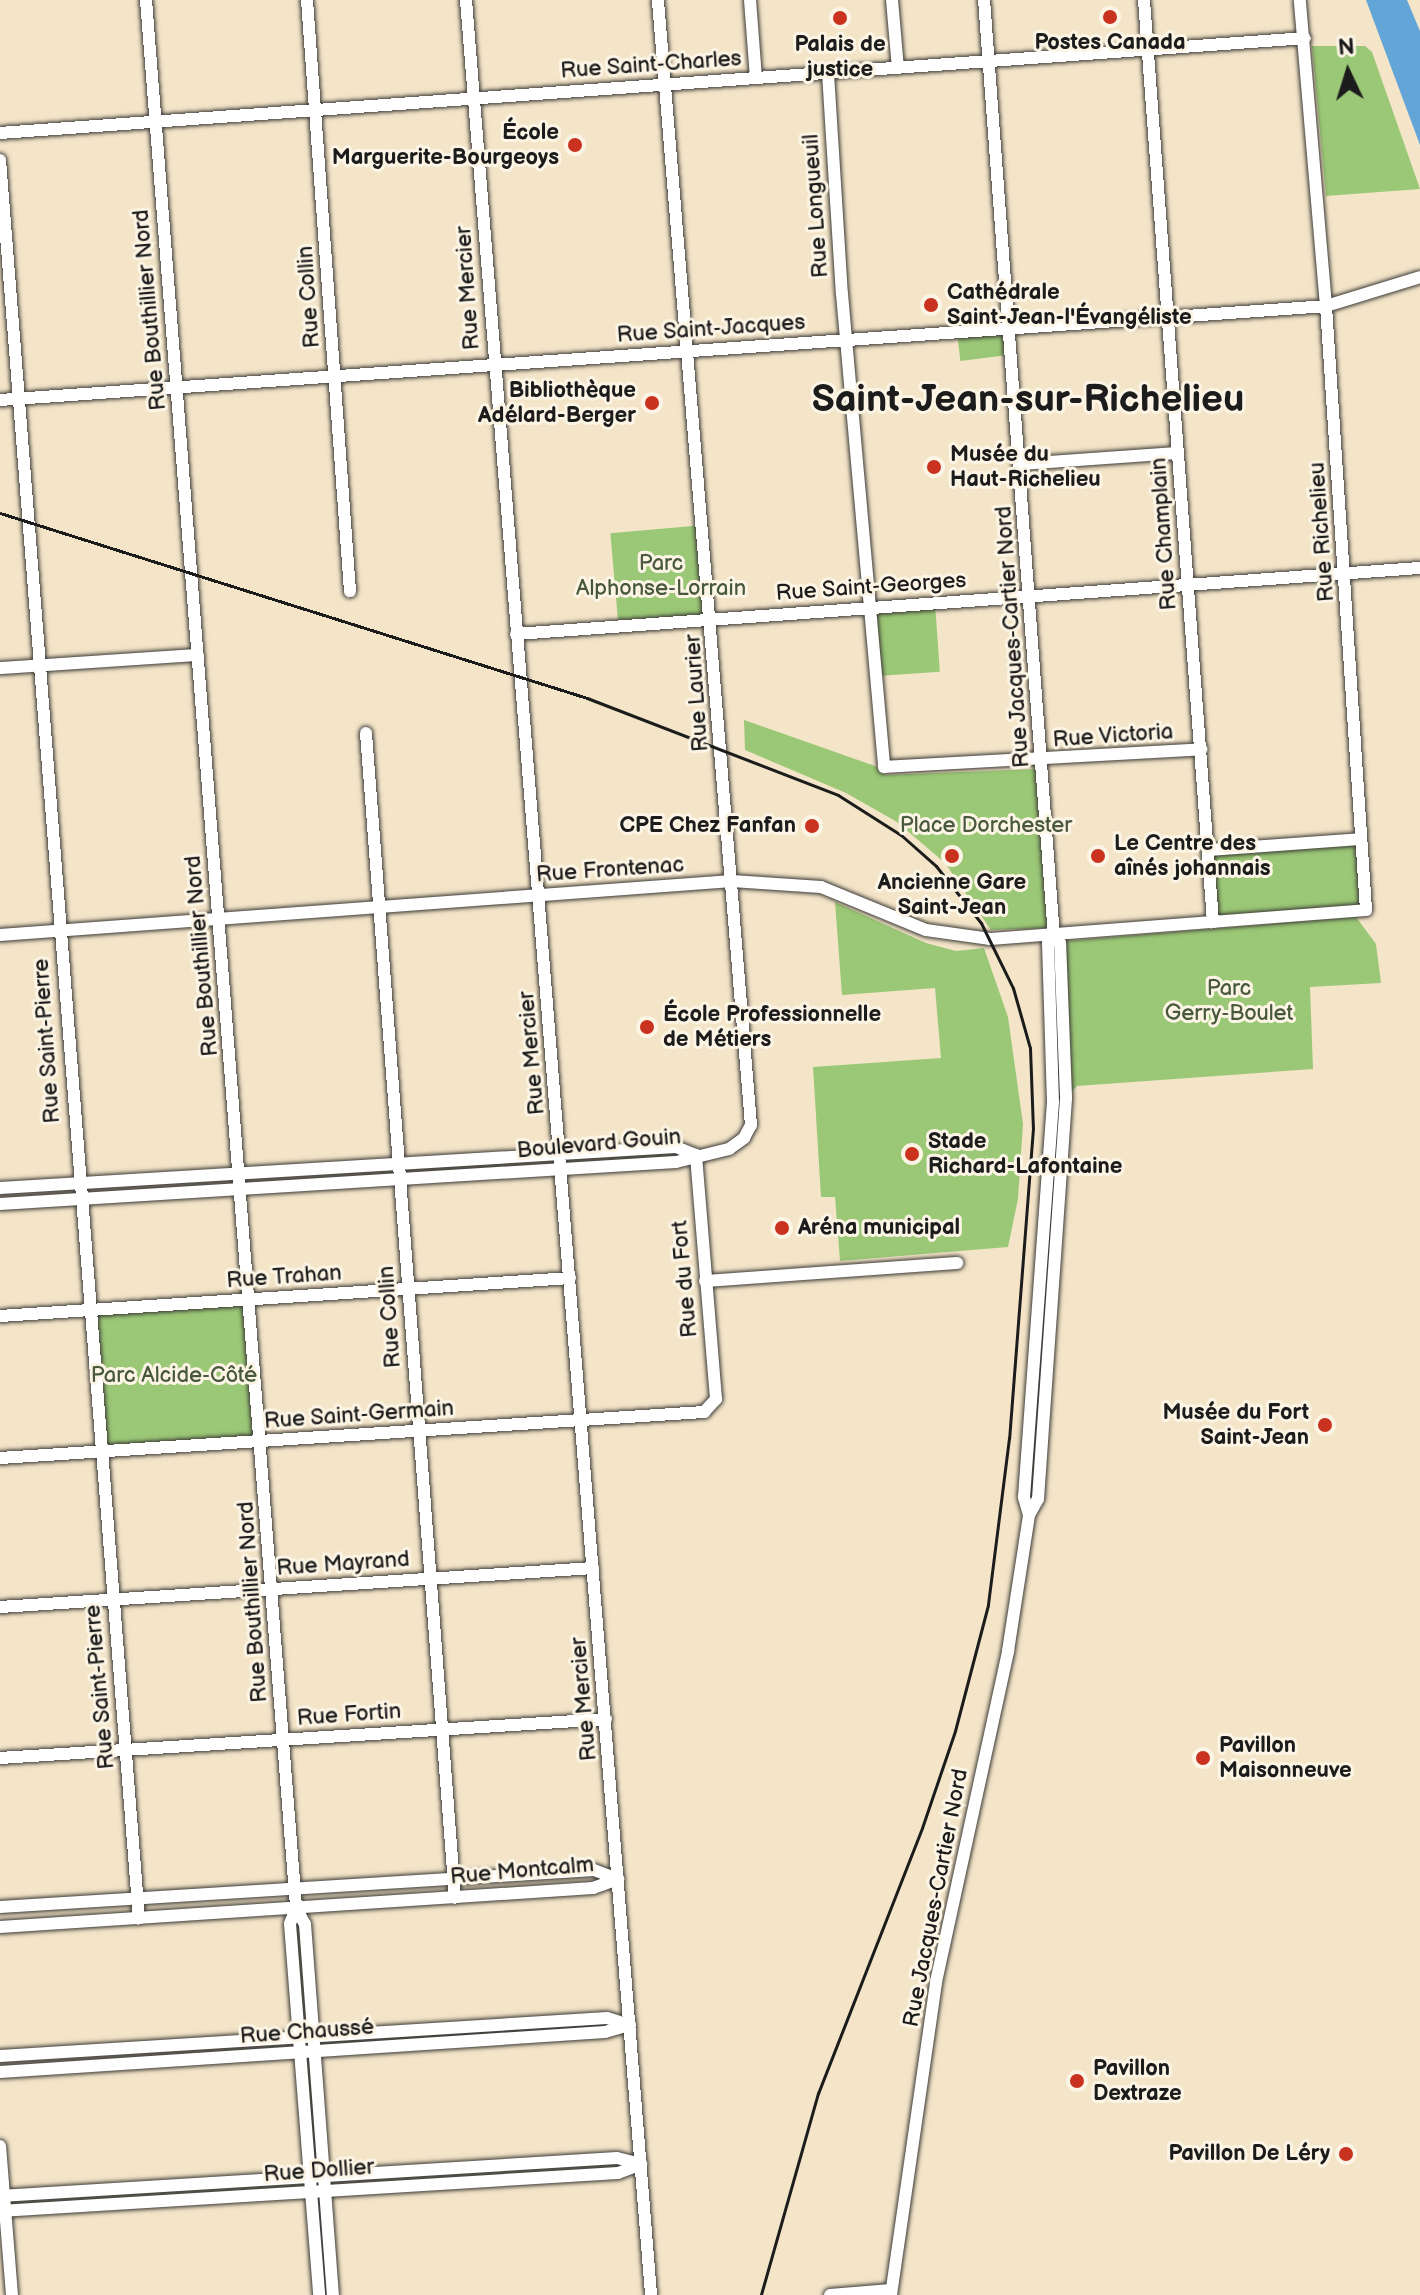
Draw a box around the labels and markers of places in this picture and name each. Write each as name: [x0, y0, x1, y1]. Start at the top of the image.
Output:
marker: Postes Canada: [1101, 8, 1119, 26]
marker: Palais de justice: [831, 9, 849, 27]
place label: Postes Canada: [1034, 30, 1186, 56]
place label: Palais de justice: [794, 31, 886, 82]
place label: École Marguerite-Bourgeoys: [332, 119, 559, 170]
marker: École Marguerite-Bourgeoys: [566, 136, 584, 154]
place label: Cathédrale Saint-Jean-l'Évangéliste: [947, 279, 1192, 330]
marker: Cathédrale Saint-Jean-l'Évangéliste: [922, 296, 940, 314]
place label: Bibliothèque Adélard-Berger: [478, 377, 636, 428]
marker: Bibliothèque Adélard-Berger: [643, 394, 661, 412]
place label: Musée du Haut-Richelieu: [950, 441, 1101, 492]
marker: Musée du Haut-Richelieu: [925, 458, 943, 476]
place label: CPE Chez Fanfan: [619, 813, 796, 839]
marker: CPE Chez Fanfan: [803, 817, 821, 835]
place label: Le Centre des aînés johannais: [1114, 830, 1271, 882]
marker: Ancienne Gare Saint-Jean: [943, 847, 961, 865]
marker: Le Centre des aînés johannais: [1089, 847, 1107, 865]
place label: Ancienne Gare Saint-Jean: [878, 869, 1026, 920]
place label: École Professionnelle de Métiers: [663, 1001, 881, 1052]
marker: École Professionnelle de Métiers: [638, 1018, 656, 1036]
place label: Stade Richard-Lafontaine: [928, 1128, 1123, 1180]
marker: Stade Richard-Lafontaine: [903, 1145, 921, 1163]
place label: Aréna municipal: [798, 1215, 960, 1241]
marker: Aréna municipal: [773, 1219, 791, 1237]
place label: Musée du Fort Saint-Jean: [1162, 1399, 1309, 1450]
marker: Musée du Fort Saint-Jean: [1316, 1416, 1334, 1434]
place label: Pavillon Maisonneuve: [1219, 1732, 1352, 1784]
marker: Pavillon Maisonneuve: [1194, 1749, 1212, 1767]
place label: Pavillon Dextraze: [1093, 2055, 1182, 2106]
marker: Pavillon Dextraze: [1068, 2072, 1086, 2090]
place label: Pavillon De Léry: [1168, 2141, 1330, 2167]
marker: Pavillon De Léry: [1337, 2145, 1355, 2163]

